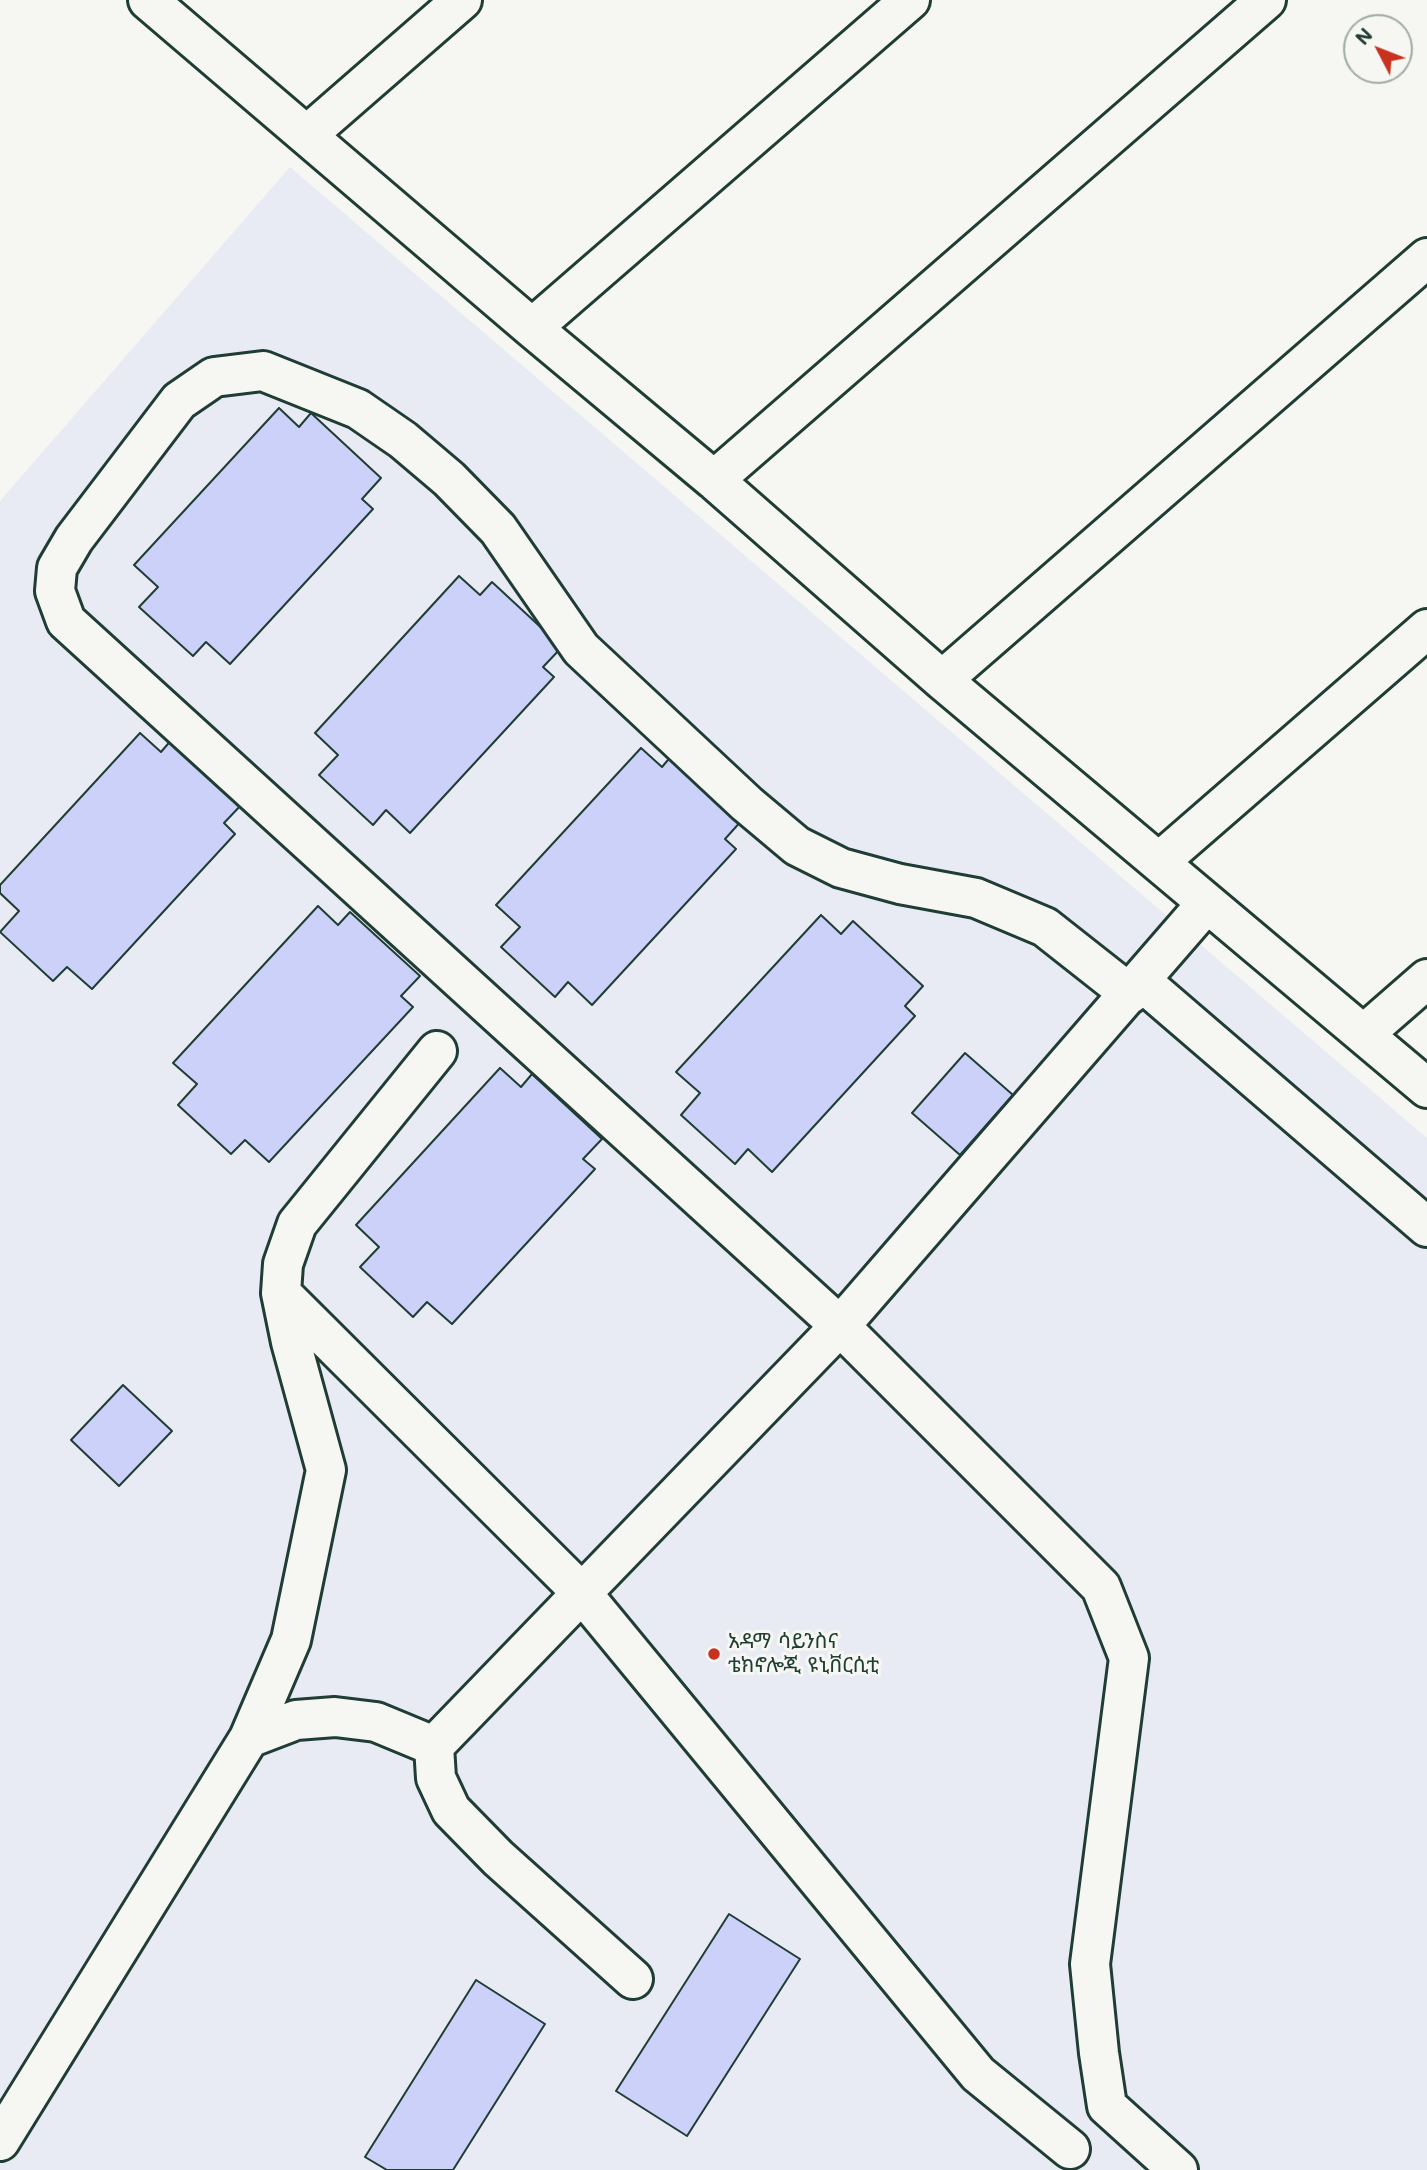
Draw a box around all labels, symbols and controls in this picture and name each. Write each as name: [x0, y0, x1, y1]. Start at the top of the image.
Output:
north arrow: [1343, 14, 1413, 84]
text: N: [1349, 22, 1378, 50]
place label: አዳማ ሳይንስና ቴክኖሎጂ ዩኒቨርሲቲ: [728, 1629, 879, 1679]
marker: አዳማ ሳይንስና ቴክኖሎጂ ዩኒቨርሲቲ: [706, 1646, 722, 1662]

